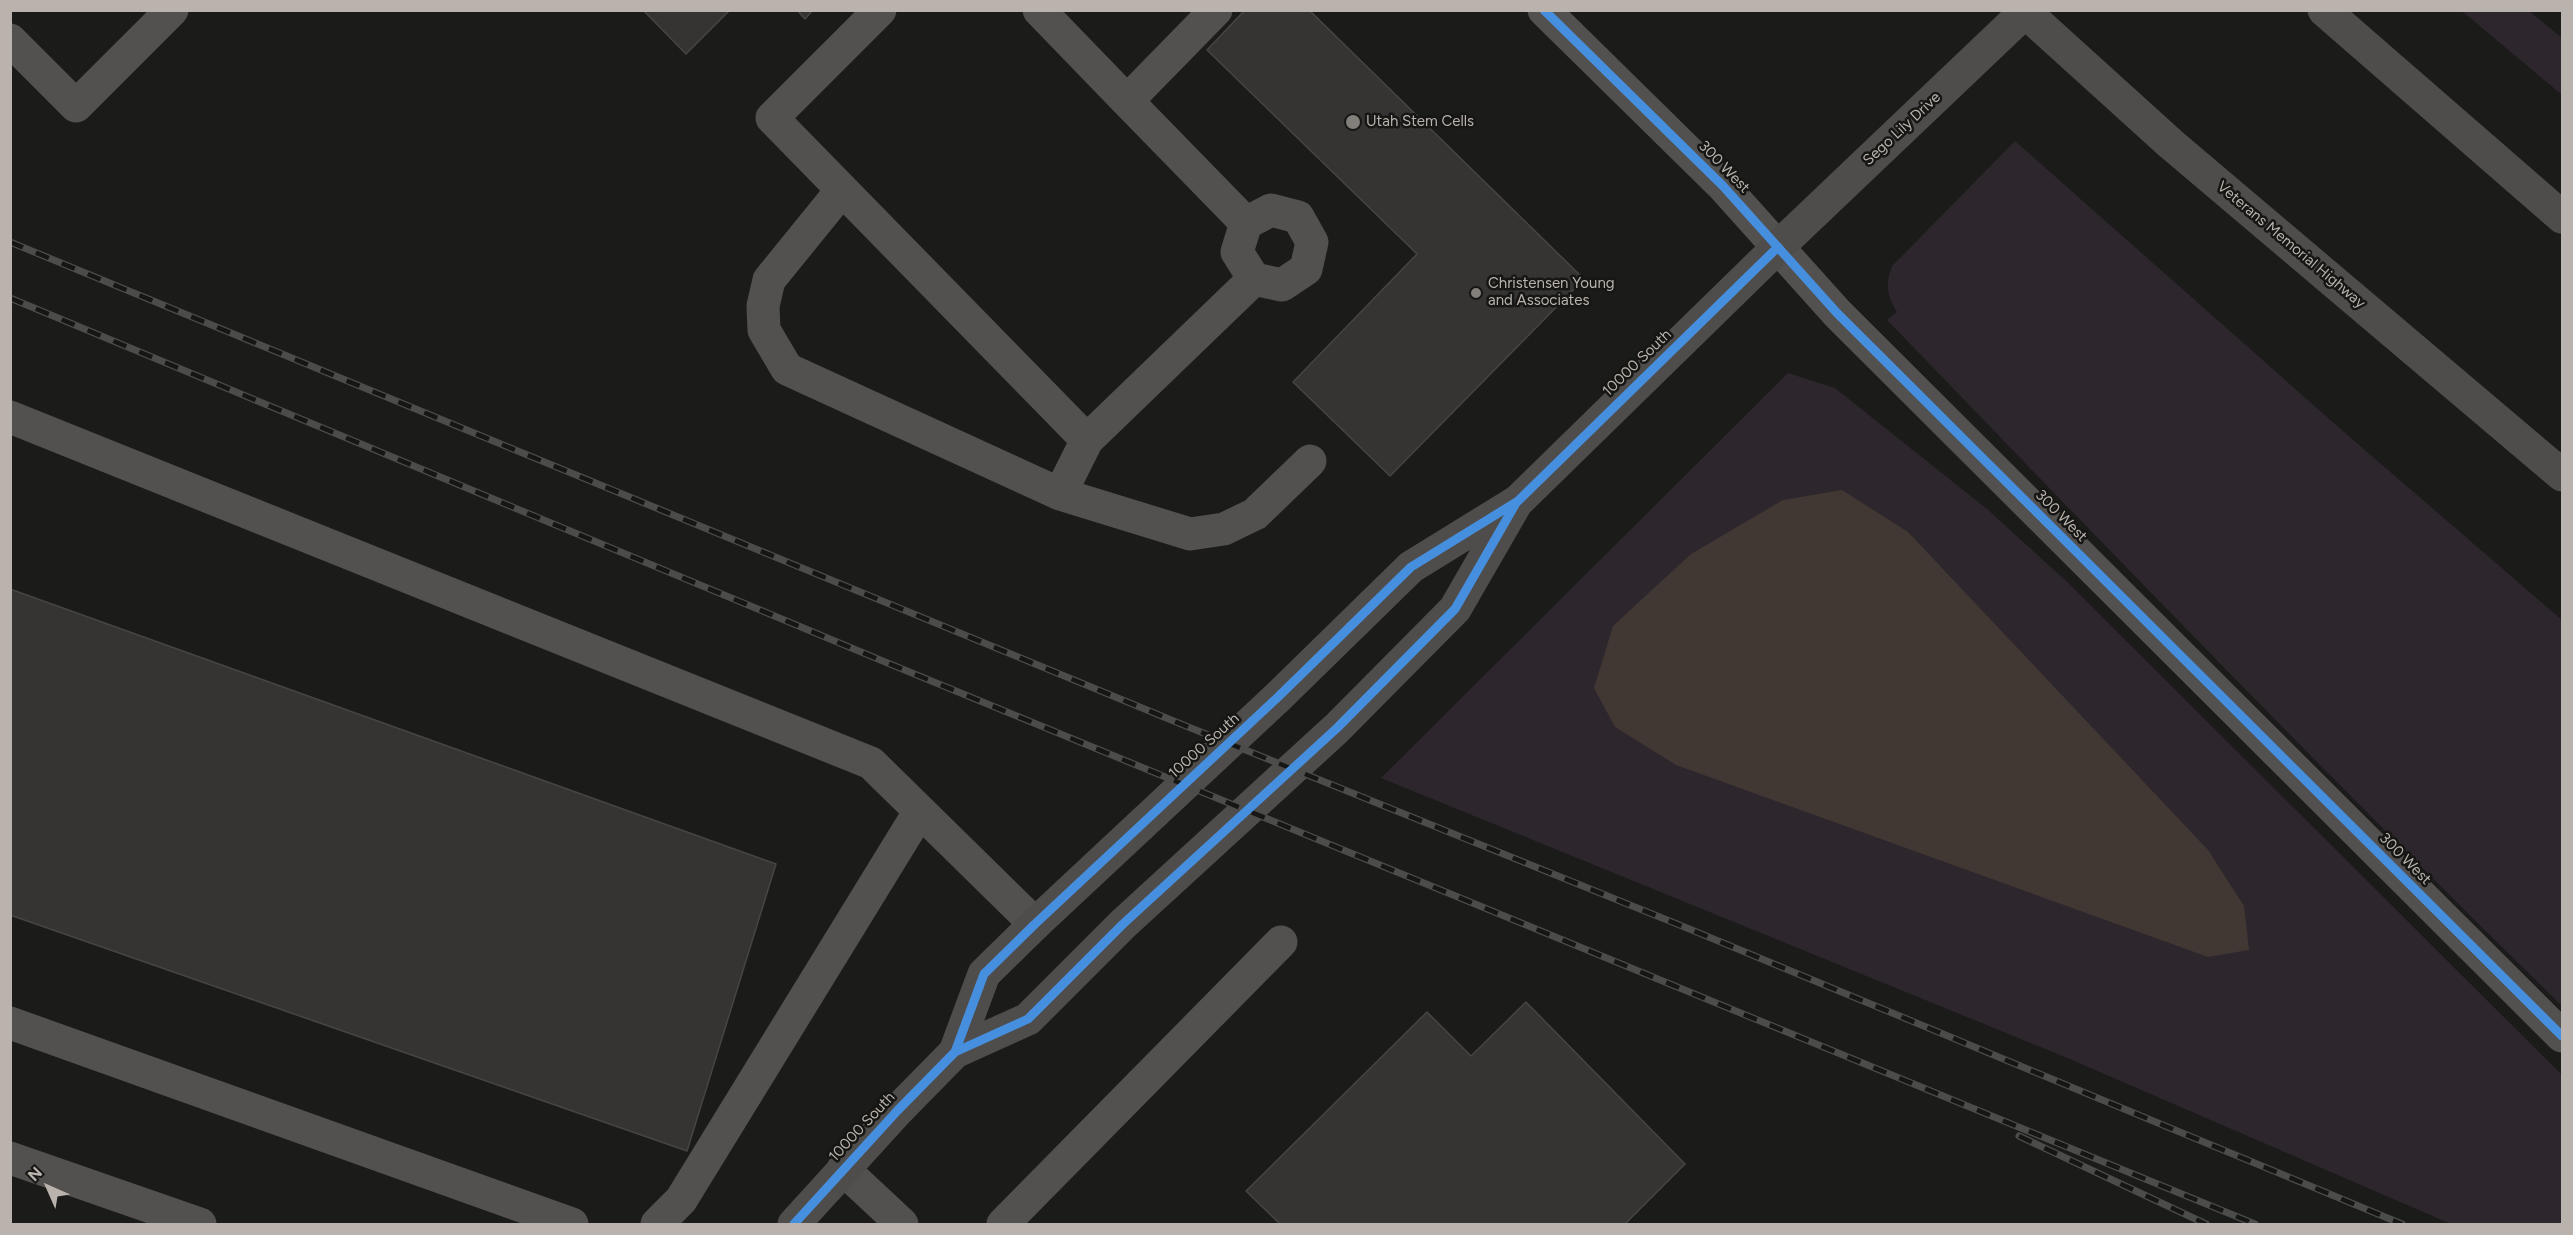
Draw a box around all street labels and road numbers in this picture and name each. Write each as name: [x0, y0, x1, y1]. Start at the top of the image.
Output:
street label: Sego Lily Drive: [1859, 88, 1945, 170]
street label: 300 West: [1695, 137, 1753, 197]
street label: Veterans Memorial Highway: [2213, 178, 2369, 312]
street label: 10000 South: [1599, 326, 1675, 400]
street label: 300 West: [2031, 486, 2091, 546]
street label: 10000 South: [1165, 710, 1243, 782]
street label: 300 West: [2375, 829, 2435, 889]
street label: 10000 South: [825, 1088, 899, 1166]

